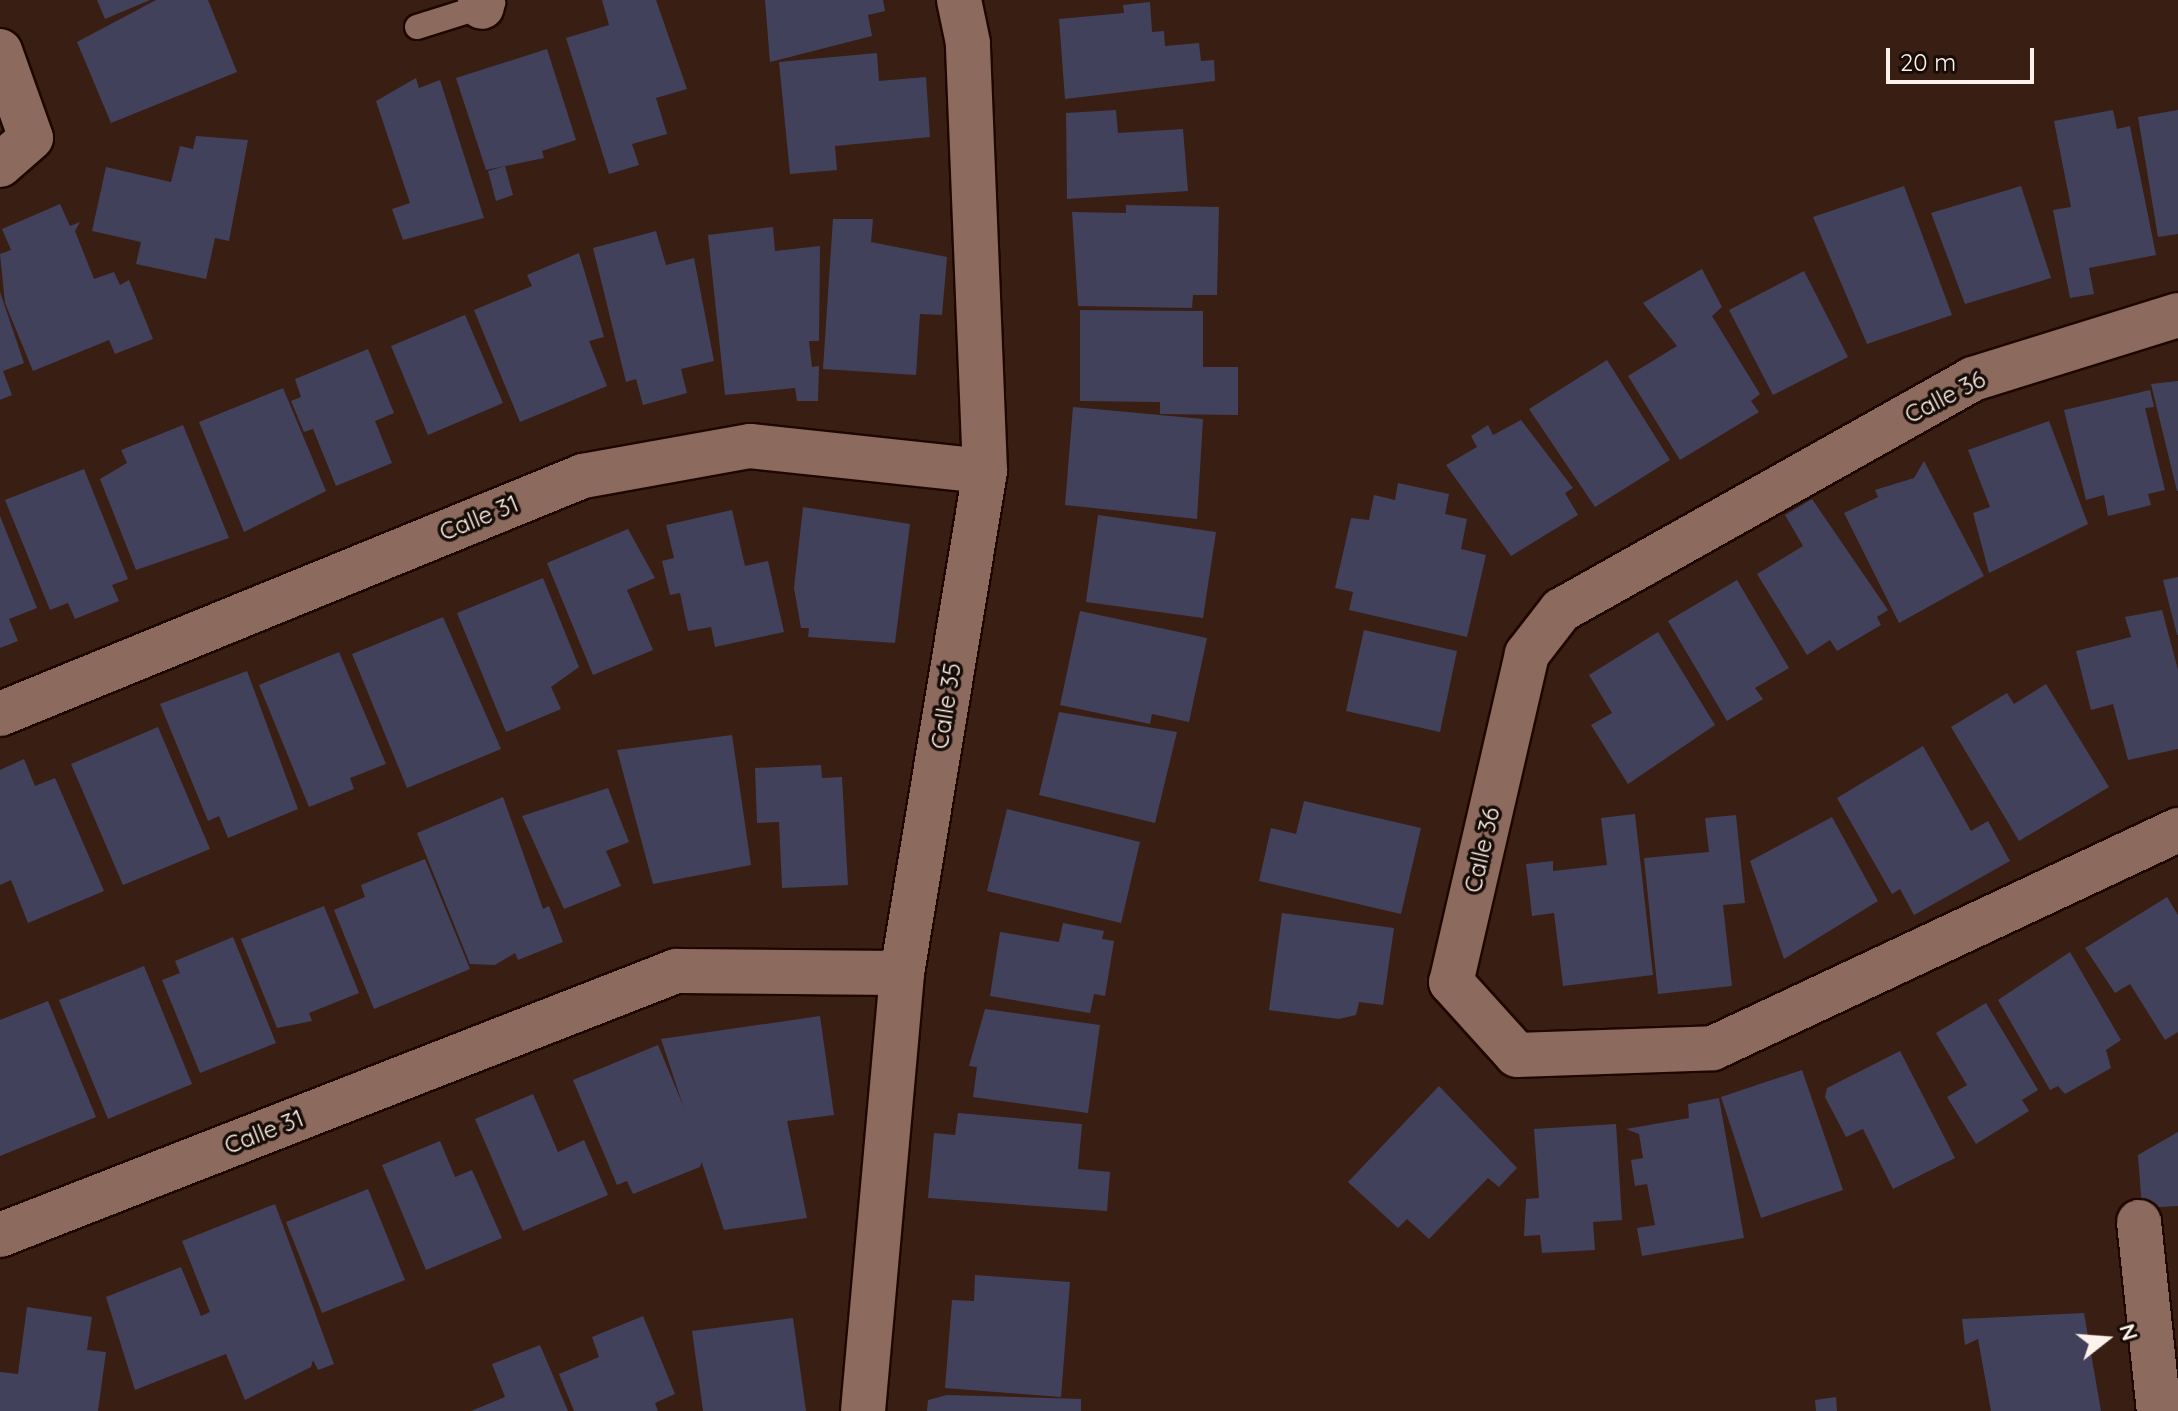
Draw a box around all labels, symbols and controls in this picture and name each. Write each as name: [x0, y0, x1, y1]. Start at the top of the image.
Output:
scale bar: [1890, 32, 2038, 82]
text: 20 m: [1900, 47, 1956, 77]
street label: Calle 36: [1900, 365, 1990, 429]
street label: Calle 31: [435, 489, 523, 547]
street label: Calle 35: [925, 661, 967, 751]
street label: Calle 36: [1458, 805, 1506, 895]
street label: Calle 31: [220, 1104, 308, 1160]
north arrow: [2066, 1299, 2146, 1379]
text: N: [2113, 1320, 2145, 1344]

